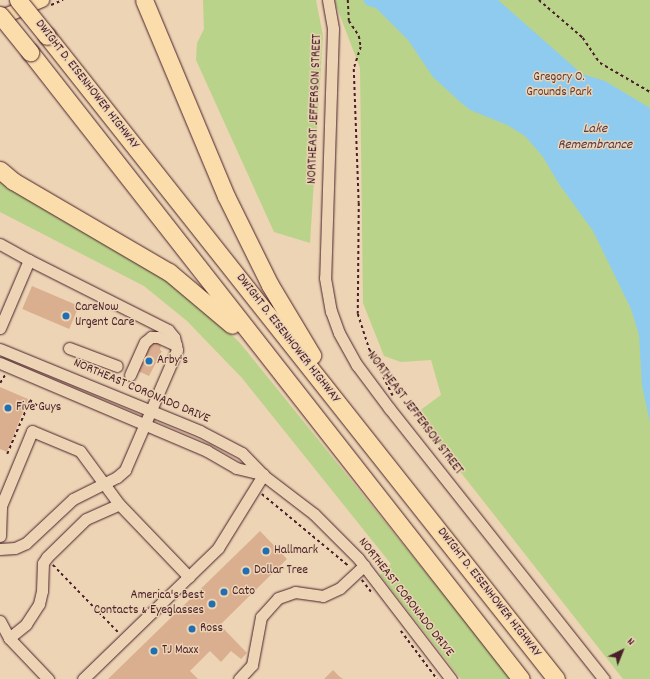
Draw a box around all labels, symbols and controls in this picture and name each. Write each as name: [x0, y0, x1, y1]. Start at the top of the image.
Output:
street label: DWIGHT D. EISENHOWER HIGHWAY: [31, 17, 141, 153]
street label: NORTHEAST JEFFERSON STREET: [306, 34, 326, 184]
park label: Gregory O. Grounds Park: [526, 71, 592, 102]
water label: Lake Remembrance: [558, 121, 632, 154]
street label: DWIGHT D. EISENHOWER HIGHWAY: [232, 271, 342, 407]
place label: CareNow Urgent Care: [75, 301, 134, 332]
marker: CareNow Urgent Care: [60, 310, 72, 322]
street label: NORTHEAST JEFFERSON STREET: [363, 349, 465, 479]
place label: Arby's: [157, 353, 188, 369]
street label: NORTHEAST CORONADO DRIVE: [71, 356, 211, 428]
marker: Arby's: [144, 356, 154, 366]
place label: Five Guys: [16, 400, 61, 416]
marker: Five Guys: [3, 403, 13, 413]
street label: DWIGHT D. EISENHOWER HIGHWAY: [433, 525, 543, 661]
street label: NORTHEAST CORONADO DRIVE: [354, 535, 456, 661]
place label: Hallmark: [274, 543, 318, 559]
marker: Hallmark: [261, 546, 271, 556]
place label: Dollar Tree: [254, 563, 308, 579]
marker: Dollar Tree: [241, 566, 251, 576]
place label: Cato: [232, 584, 255, 600]
marker: Cato: [219, 587, 229, 597]
place label: America's Best Contacts & Eyeglasses: [94, 589, 204, 620]
marker: America's Best Contacts & Eyeglasses: [207, 599, 217, 609]
place label: Ross: [200, 621, 223, 637]
marker: Ross: [187, 624, 197, 634]
north arrow: [602, 631, 642, 671]
text: N: [623, 635, 638, 650]
place label: TJ Maxx: [162, 643, 198, 659]
marker: TJ Maxx: [149, 646, 159, 656]

